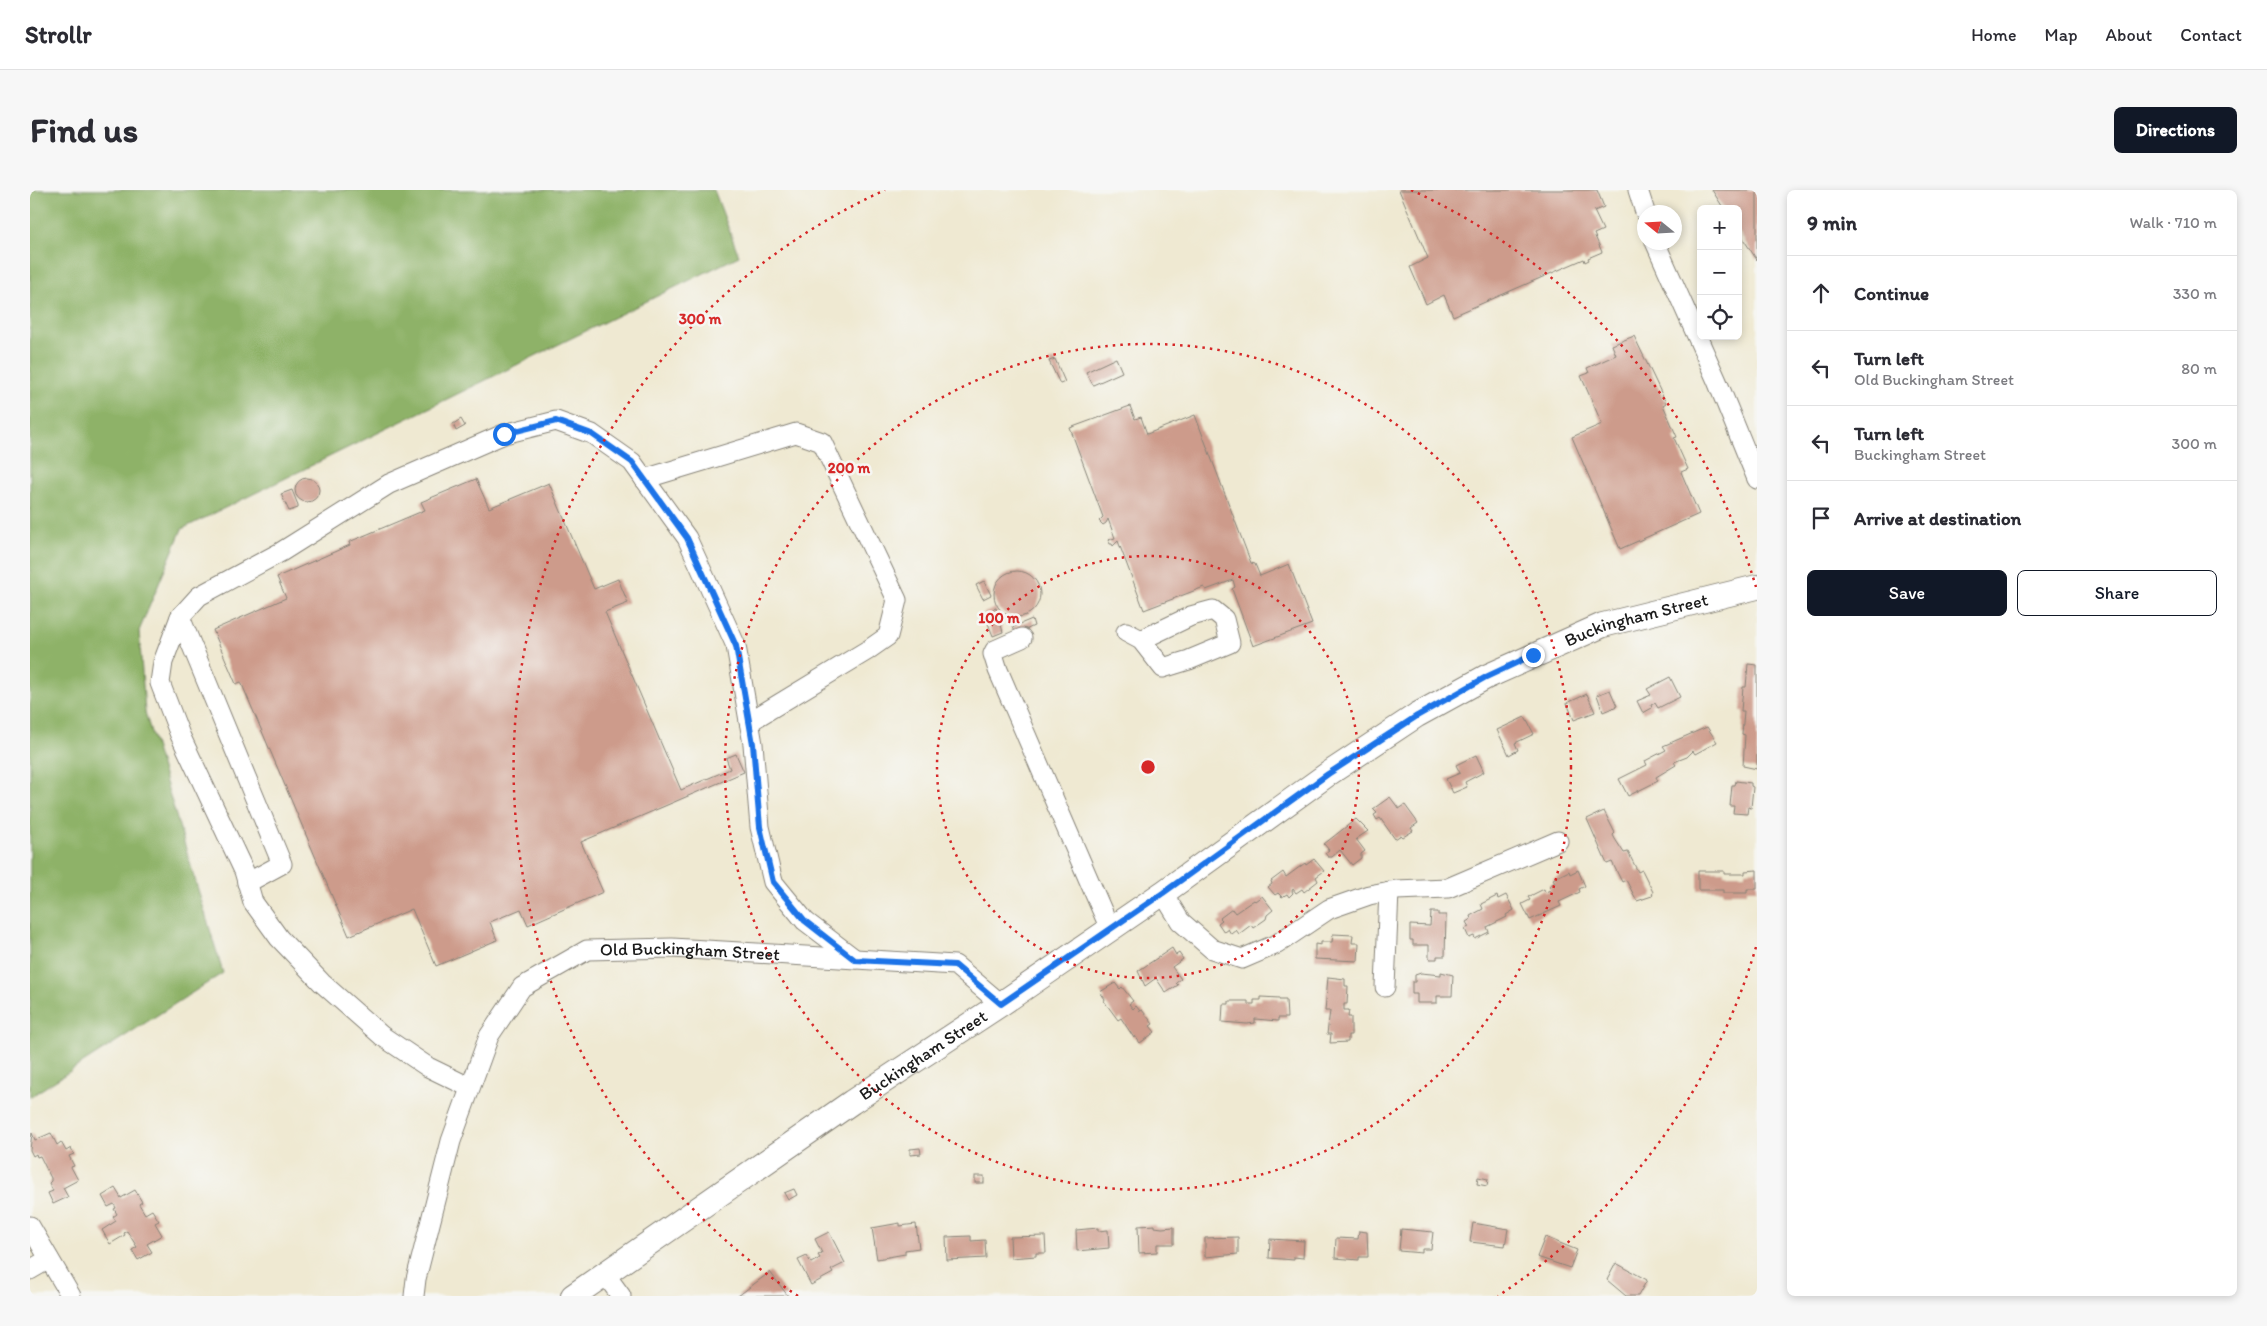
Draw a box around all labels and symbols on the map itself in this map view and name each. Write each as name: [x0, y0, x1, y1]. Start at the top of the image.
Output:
north arrow: [1637, 205, 1682, 250]
text: 300 m: [679, 310, 722, 328]
route start: [493, 423, 516, 446]
text: 200 m: [828, 459, 871, 477]
street label: Buckingham Street: [1561, 588, 1711, 652]
text: 100 m: [978, 609, 1020, 627]
route end: [1522, 644, 1545, 667]
centre of rings: [1139, 758, 1157, 776]
street label: Old Buckingham Street: [600, 937, 781, 965]
street label: Buckingham Street: [855, 1005, 992, 1105]

